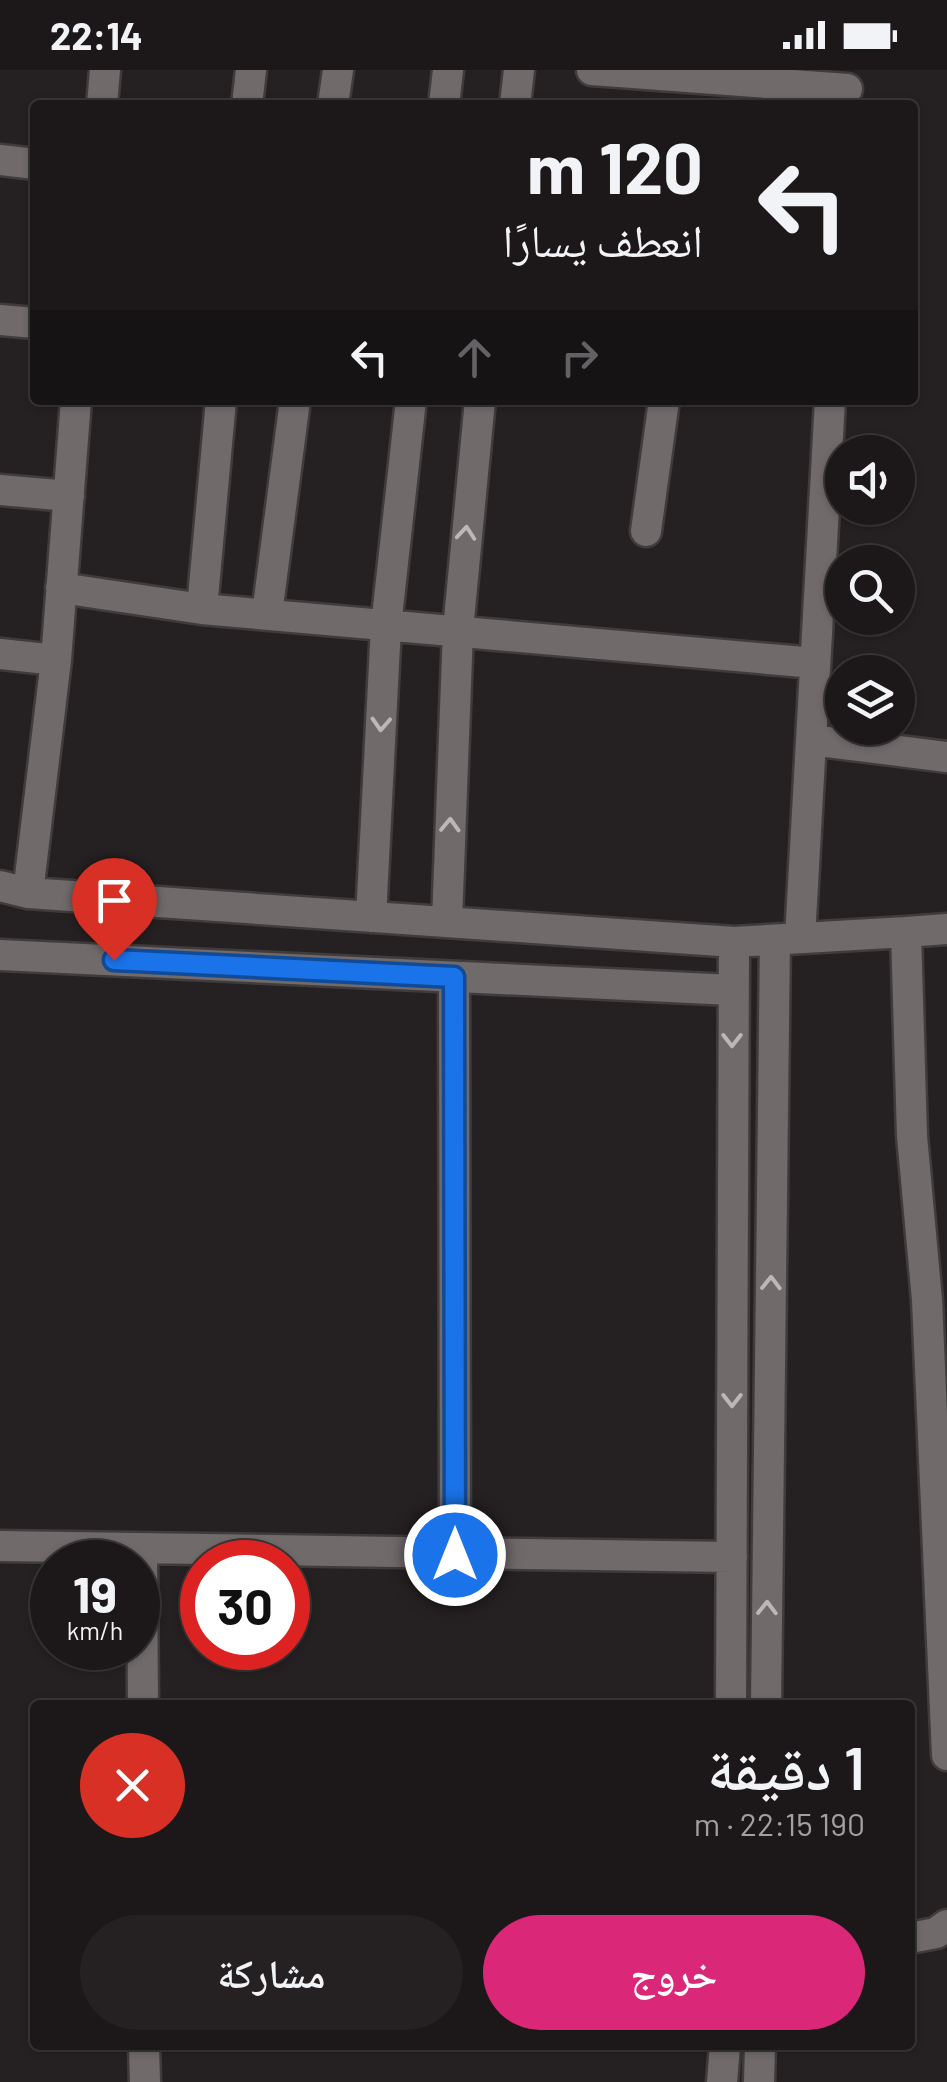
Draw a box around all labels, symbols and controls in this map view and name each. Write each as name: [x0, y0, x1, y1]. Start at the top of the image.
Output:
text: 22:14: [50, 12, 143, 58]
text: 120 m: [527, 124, 703, 208]
icon: left: [738, 140, 868, 270]
text: انعطف يسارًا: [502, 212, 703, 266]
icon: left: [342, 330, 397, 385]
icon: ahead: [447, 330, 502, 385]
icon: right: [552, 330, 607, 385]
map controls: [825, 435, 915, 745]
button: sound: [825, 435, 915, 525]
one-way arrow: [454, 525, 476, 541]
button: search: [825, 545, 915, 635]
button: layers: [825, 655, 915, 745]
one-way arrow: [371, 716, 392, 732]
one-way arrow: [440, 816, 461, 832]
pin: [72, 858, 157, 961]
icon: arrive: [87, 873, 142, 928]
one-way arrow: [721, 1032, 743, 1048]
one-way arrow: [760, 1274, 782, 1290]
one-way arrow: [721, 1392, 743, 1408]
position arrow: [403, 1503, 507, 1607]
speed limit sign: 30: [180, 1540, 310, 1670]
text: 19: [73, 1563, 117, 1623]
one-way arrow: [756, 1599, 778, 1614]
text: km/h: [67, 1615, 123, 1645]
text: 1 دقيقة: [707, 1730, 865, 1802]
button: close: [80, 1733, 185, 1838]
text: 190 m · 22:15: [694, 1804, 865, 1842]
button: مشاركة: [80, 1915, 463, 2030]
button: خروج: [483, 1915, 865, 2030]

